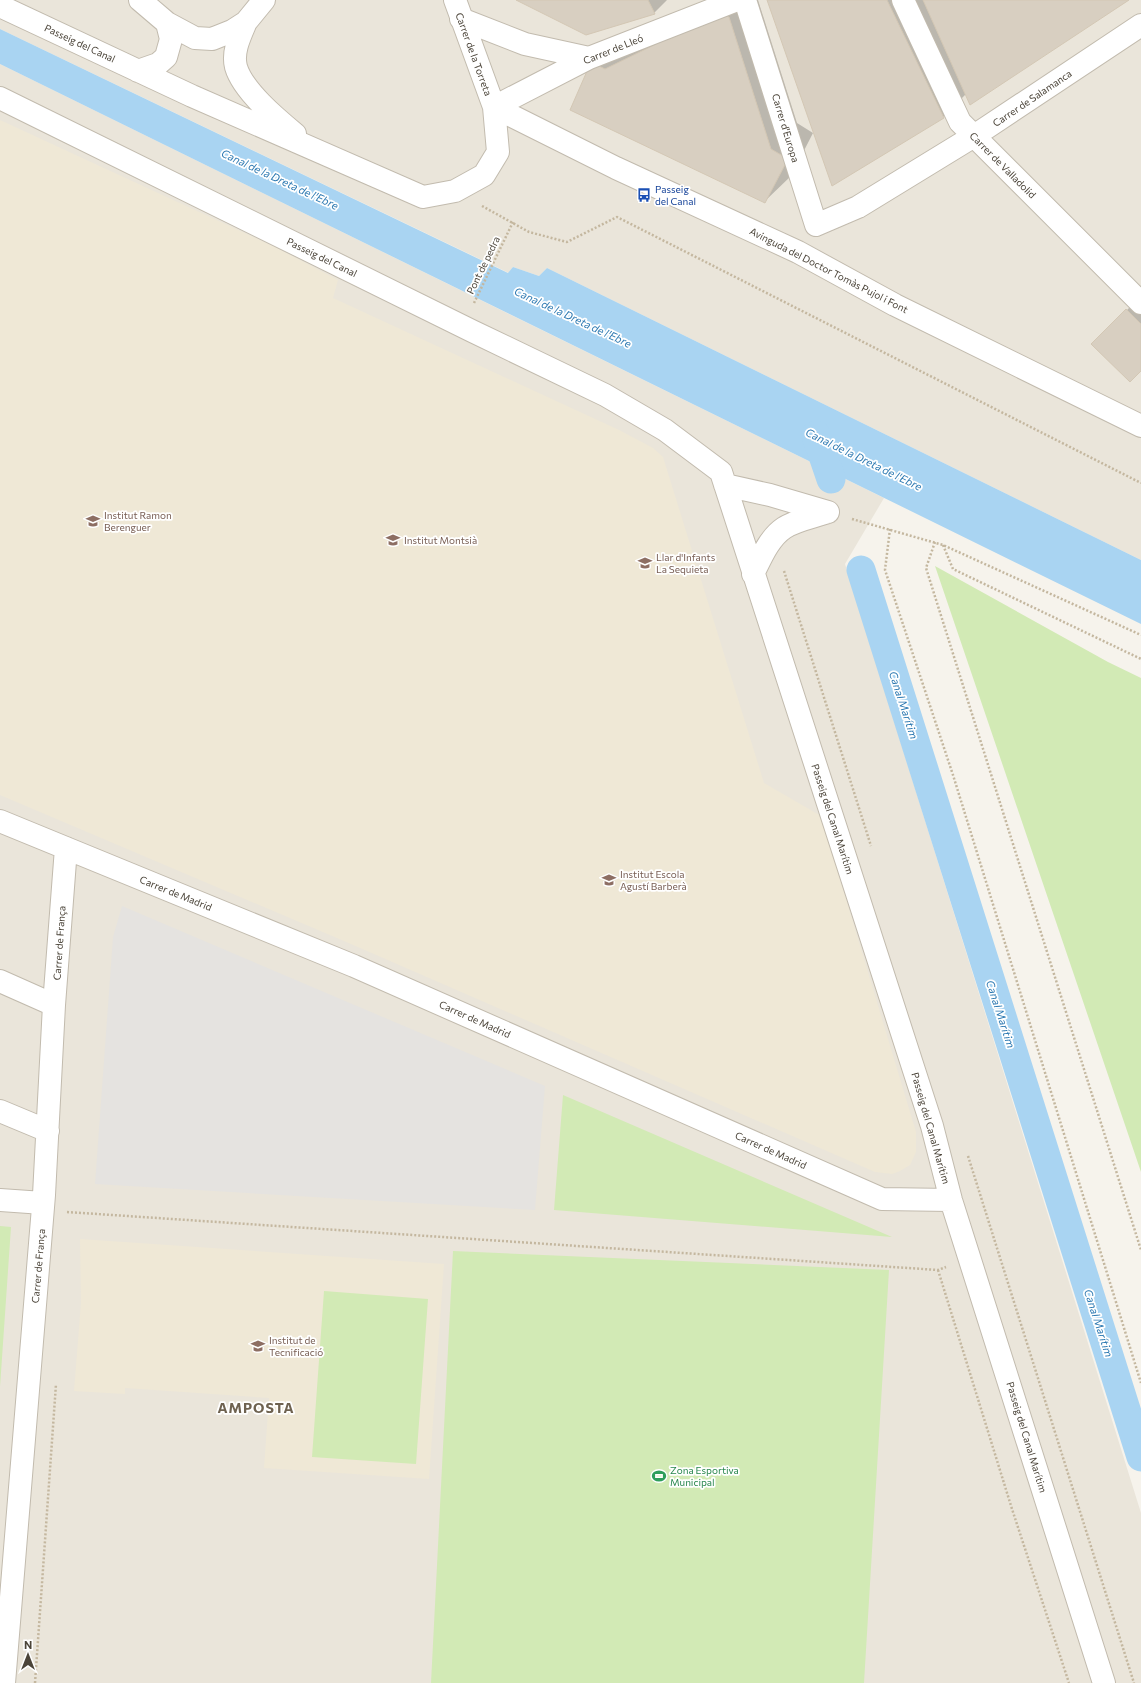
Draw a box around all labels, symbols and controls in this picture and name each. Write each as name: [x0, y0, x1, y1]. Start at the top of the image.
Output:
street label: Carrer de la Torreta: [453, 11, 495, 97]
street label: Passeig del Canal: [43, 21, 117, 65]
street label: Carrer de Lleó: [581, 32, 645, 66]
street label: Carrer de Salamanca: [990, 67, 1074, 129]
street label: Carrer d'Europa: [770, 92, 802, 164]
street label: Carrer de Valladolid: [967, 129, 1039, 201]
water label: Canal de la Dreta de l'Ebre: [219, 146, 341, 212]
place label: Passeig del Canal: [655, 183, 696, 207]
bus stop icon: Passeig del Canal: [636, 187, 652, 203]
street label: Avinguda del Doctor Tomàs Pujol i Font: [748, 225, 910, 315]
street label: Pont de pedra: [464, 234, 502, 296]
street label: Passeig del Canal: [285, 235, 359, 279]
water label: Canal de la Dreta de l'Ebre: [512, 284, 634, 350]
water label: Canal de la Dreta de l'Ebre: [804, 425, 924, 493]
place label: Institut Ramon Berenguer: [104, 509, 172, 533]
school or university icon: Institut Ramon Berenguer: [85, 513, 101, 529]
school or university icon: Institut Montsià: [385, 532, 401, 548]
place label: Institut Montsià: [404, 534, 477, 546]
place label: Llar d'Infants La Sequieta: [656, 551, 716, 575]
school or university icon: Llar d'Infants La Sequieta: [637, 555, 653, 571]
water label: Canal Marítim: [887, 669, 921, 741]
street label: Passeig del Canal Marítim: [809, 762, 857, 876]
place label: Institut Escola Agustí Barberà: [620, 868, 687, 892]
school or university icon: Institut Escola Agustí Barberà: [601, 872, 617, 888]
street label: Carrer de Madrid: [138, 873, 214, 913]
street label: Carrer de França: [50, 905, 68, 981]
water label: Canal Marítim: [984, 978, 1018, 1050]
street label: Carrer de Madrid: [437, 998, 513, 1040]
street label: Passeig del Canal Marítim: [909, 1071, 953, 1185]
street label: Carrer de Madrid: [733, 1129, 809, 1171]
street label: Carrer de França: [29, 1228, 47, 1304]
water label: Canal Marítim: [1082, 1287, 1116, 1359]
place label: Institut de Tecnificació: [269, 1334, 323, 1358]
school or university icon: Institut de Tecnificació: [250, 1338, 266, 1354]
street label: Passeig del Canal Marítim: [1004, 1380, 1050, 1494]
district label: AMPOSTA: [217, 1399, 295, 1416]
place label: Zona Esportiva Municipal: [670, 1464, 739, 1488]
sports icon: Zona Esportiva Municipal: [651, 1468, 667, 1484]
north arrow: [8, 1635, 48, 1675]
text: N: [24, 1638, 32, 1651]

